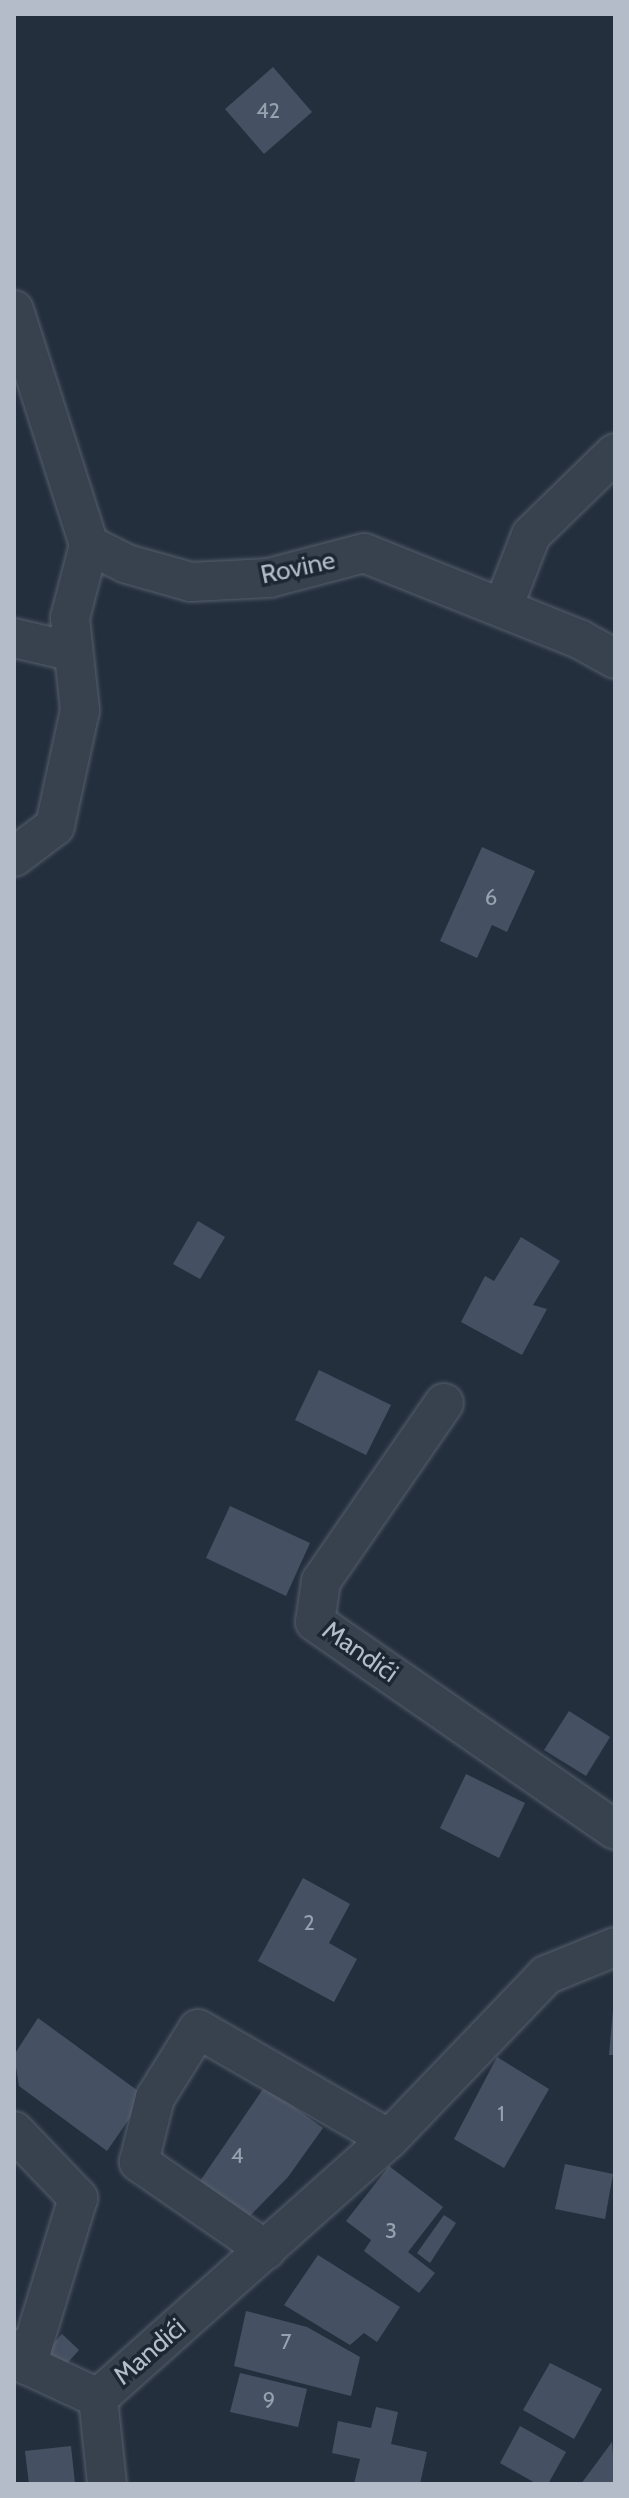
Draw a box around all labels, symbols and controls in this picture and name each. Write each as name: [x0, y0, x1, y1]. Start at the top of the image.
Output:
house number: 42: [256, 98, 280, 124]
street label: Rovine: [258, 545, 338, 591]
house number: 6: [485, 885, 497, 911]
street label: Mandići: [316, 1615, 404, 1689]
house number: 2: [303, 1910, 315, 1936]
house number: 1: [497, 2101, 505, 2127]
house number: 4: [231, 2143, 243, 2169]
house number: 3: [385, 2218, 397, 2244]
street label: Mandići: [108, 2312, 192, 2392]
house number: 7: [280, 2329, 292, 2355]
house number: 9: [263, 2387, 275, 2413]

